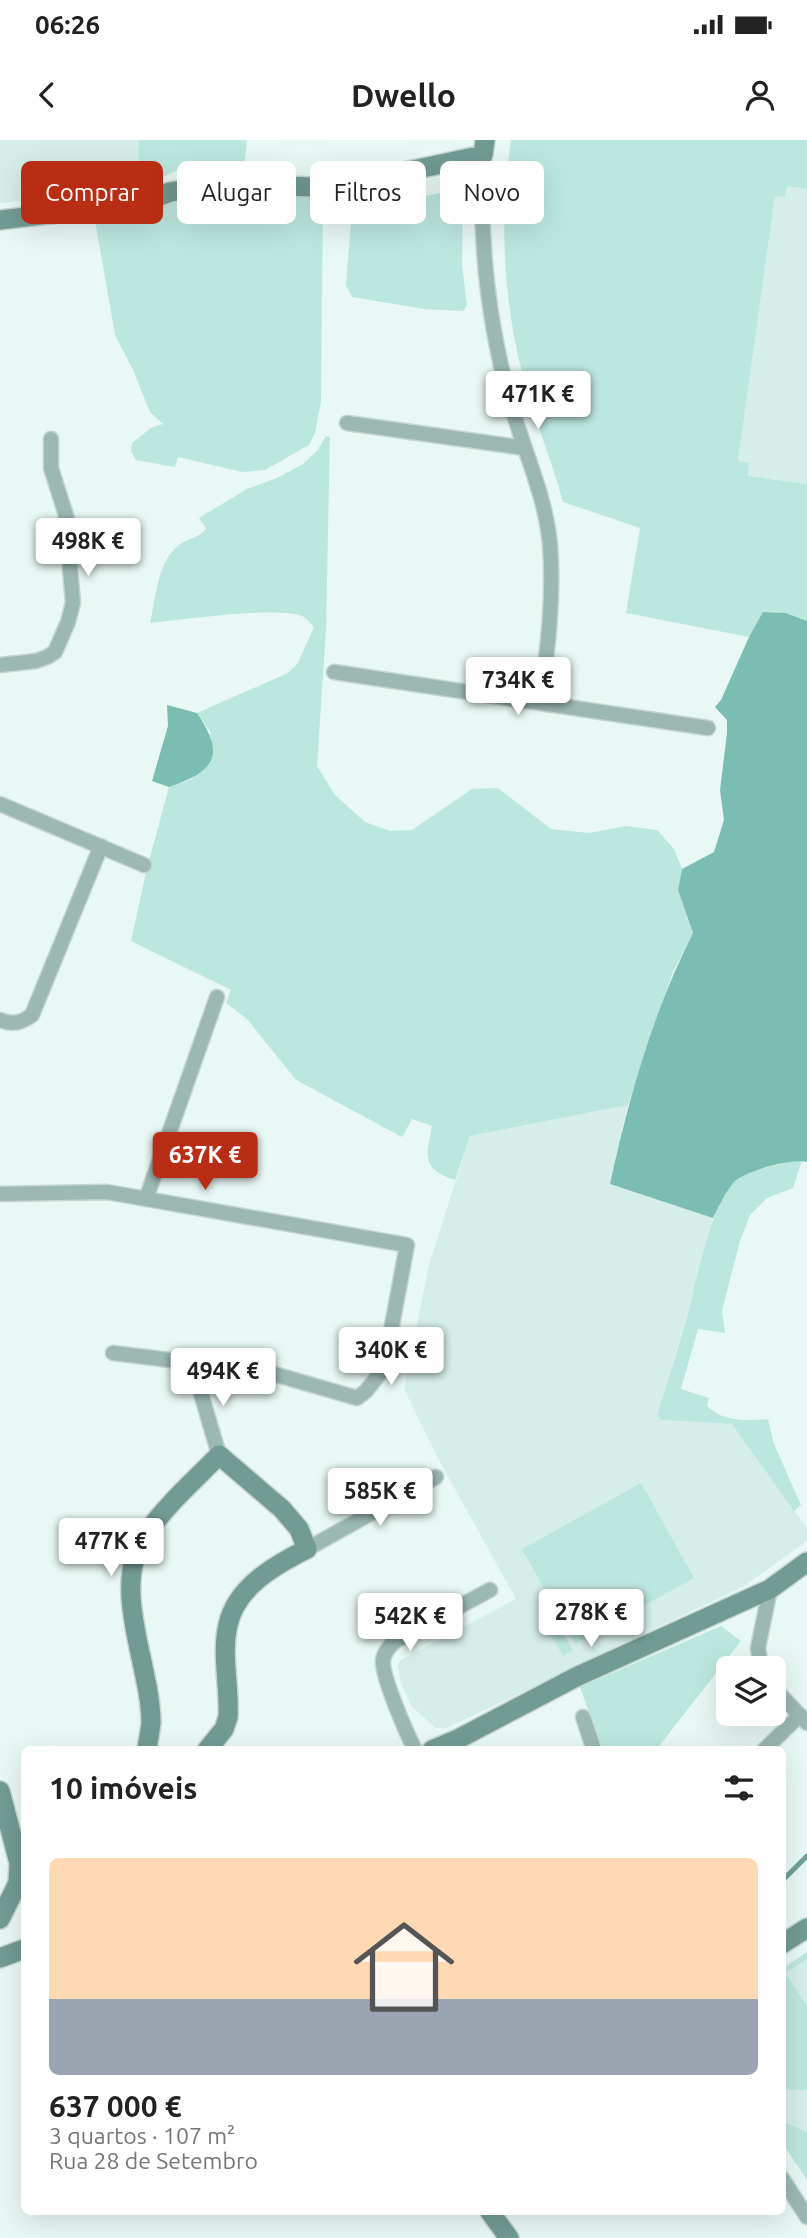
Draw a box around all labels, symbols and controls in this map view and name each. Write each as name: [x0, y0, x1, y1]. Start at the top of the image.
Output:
text: 06:26: [35, 10, 100, 39]
icon: back: [28, 76, 66, 114]
icon: person: [741, 76, 779, 114]
text: Dwello: [351, 77, 456, 113]
chip: Comprar: [21, 161, 163, 224]
chip: Alugar: [177, 161, 296, 224]
chip: Filtros: [310, 161, 426, 224]
chip: Novo: [440, 161, 544, 224]
pin: 471K €: [481, 372, 595, 431]
text: 471K €: [502, 381, 574, 406]
pin: 498K €: [31, 518, 145, 578]
text: 498K €: [52, 528, 124, 553]
pin: 734K €: [461, 658, 575, 717]
text: 734K €: [482, 667, 554, 692]
pin: 637K €: [148, 1132, 262, 1192]
text: 637K €: [169, 1142, 241, 1167]
pin: 340K €: [334, 1328, 448, 1387]
text: 340K €: [355, 1337, 427, 1362]
pin: 494K €: [166, 1348, 280, 1408]
text: 494K €: [187, 1358, 259, 1383]
pin: 585K €: [323, 1468, 437, 1528]
text: 585K €: [344, 1478, 416, 1503]
pin: 477K €: [54, 1518, 168, 1578]
text: 477K €: [75, 1528, 147, 1553]
pin: 278K €: [534, 1590, 648, 1649]
pin: 542K €: [353, 1594, 467, 1653]
text: 278K €: [555, 1599, 627, 1624]
text: 542K €: [374, 1603, 446, 1628]
map controls: [716, 1656, 786, 1726]
button: layers: [716, 1656, 786, 1726]
icon: filters: [720, 1769, 758, 1807]
text: 10 imóveis: [49, 1771, 197, 1805]
icon: home: [341, 1904, 467, 2030]
text: 637 000 €: [49, 2089, 182, 2123]
text: 3 quartos · 107 m²: [49, 2123, 235, 2148]
text: Rua 28 de Setembro: [49, 2148, 258, 2173]

